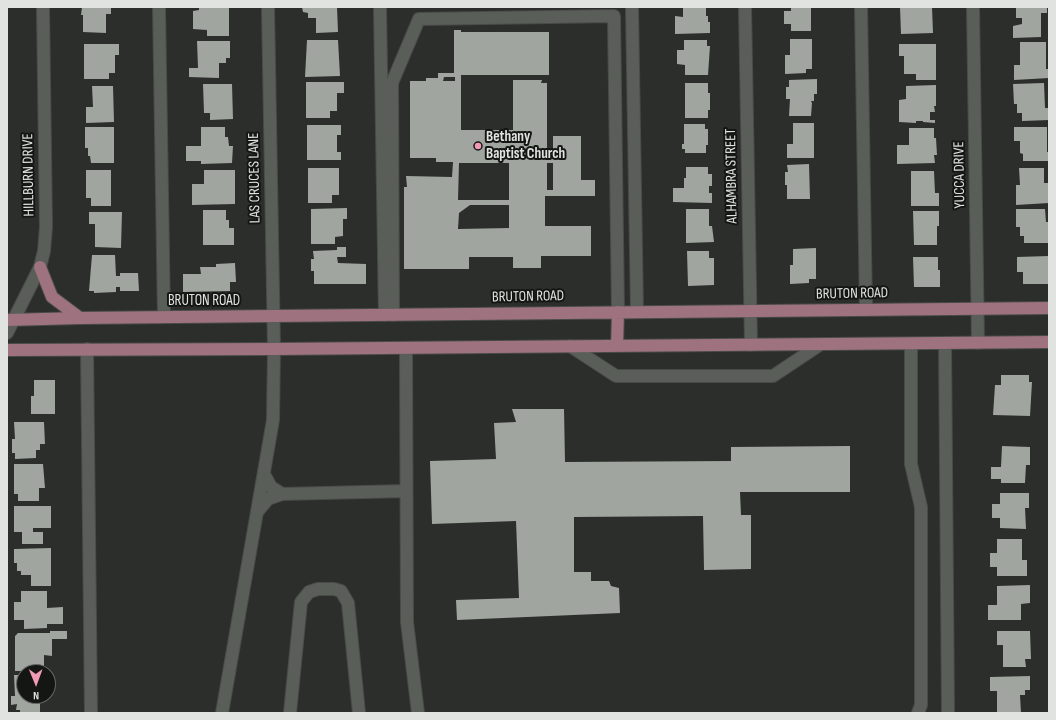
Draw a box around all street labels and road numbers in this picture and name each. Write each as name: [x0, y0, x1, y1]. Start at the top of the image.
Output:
street label: ALHAMBRA STREET: [722, 128, 742, 224]
street label: HILLBURN DRIVE: [19, 133, 39, 217]
street label: LAS CRUCES LANE: [245, 133, 265, 223]
street label: YUCCA DRIVE: [950, 141, 970, 209]
street label: BRUTON ROAD: [816, 284, 888, 304]
street label: BRUTON ROAD: [492, 287, 564, 307]
street label: BRUTON ROAD: [168, 292, 240, 310]

